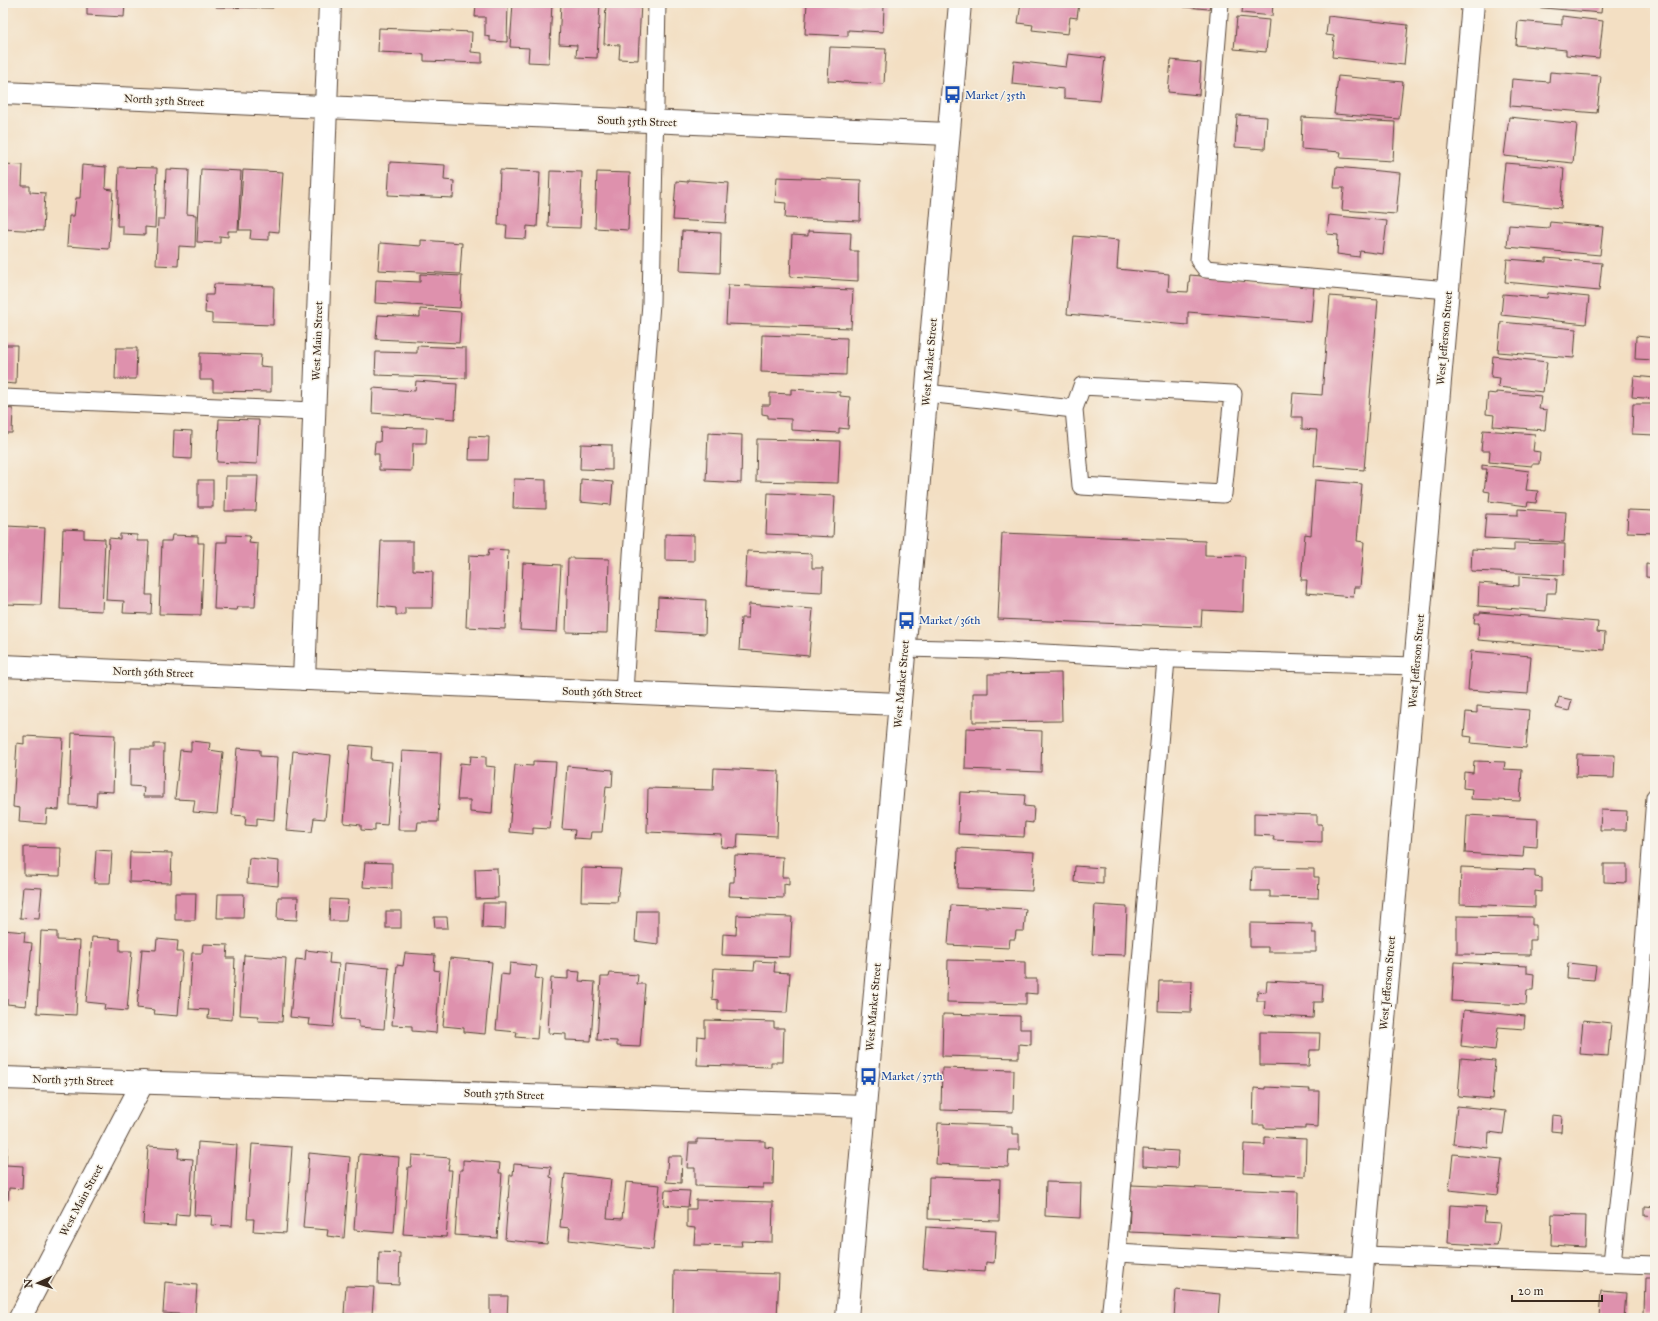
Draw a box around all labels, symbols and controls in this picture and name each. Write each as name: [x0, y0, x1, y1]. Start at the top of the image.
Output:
bus stop icon: Market / 35th: [942, 85, 962, 105]
place label: Market / 35th: [965, 89, 1026, 102]
street label: North 35th Street: [123, 92, 205, 109]
street label: South 35th Street: [597, 114, 677, 129]
street label: West Jefferson Street: [1434, 290, 1456, 386]
street label: West Main Street: [310, 301, 325, 381]
street label: West Market Street: [919, 318, 940, 406]
bus stop icon: Market / 36th: [896, 610, 916, 630]
street label: West Jefferson Street: [1406, 613, 1428, 709]
place label: Market / 36th: [919, 614, 980, 627]
street label: West Market Street: [891, 640, 912, 728]
street label: North 36th Street: [112, 665, 194, 680]
street label: South 36th Street: [562, 685, 642, 700]
street label: West Jefferson Street: [1377, 935, 1399, 1031]
street label: West Market Street: [863, 963, 884, 1051]
bus stop icon: Market / 37th: [858, 1066, 878, 1086]
place label: Market / 37th: [881, 1070, 943, 1083]
street label: North 37th Street: [32, 1073, 114, 1088]
street label: South 37th Street: [464, 1087, 544, 1102]
street label: West Main Street: [57, 1162, 106, 1238]
north arrow: [18, 1263, 58, 1303]
scale bar: [1512, 1277, 1602, 1303]
text: N: [22, 1278, 35, 1289]
text: 20 m: [1518, 1284, 1544, 1298]

